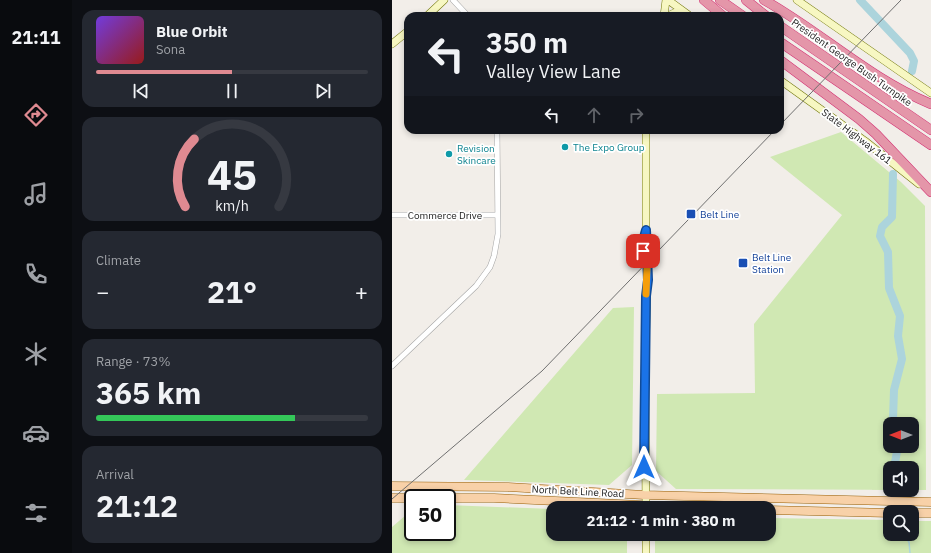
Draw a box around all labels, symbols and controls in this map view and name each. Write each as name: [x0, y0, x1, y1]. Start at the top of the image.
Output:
street label: President George Bush Turnpike: [789, 16, 915, 109]
text: Blue Orbit: [156, 22, 227, 41]
text: 350 m: [486, 24, 568, 61]
text: 21:11: [11, 26, 61, 49]
icon: left: [420, 28, 472, 80]
text: Sona: [156, 41, 185, 58]
text: Valley View Lane: [486, 60, 621, 83]
icon: previous: [130, 80, 152, 102]
icon: pause: [221, 80, 243, 102]
icon: next: [312, 80, 334, 102]
icon: directions: [22, 101, 50, 129]
icon: left: [541, 104, 563, 126]
icon: ahead: [583, 104, 605, 126]
icon: right: [625, 104, 647, 126]
street label: State Highway 161: [819, 106, 894, 167]
place label: The Expo Group: [573, 141, 645, 154]
place label: Revision Skincare: [457, 142, 496, 167]
marker: The Expo Group: [560, 142, 570, 152]
text: 45: [207, 147, 257, 201]
marker: Revision Skincare: [444, 149, 454, 159]
icon: music: [22, 180, 50, 208]
text: km/h: [215, 196, 249, 215]
marker: Belt Line: [685, 208, 697, 220]
place label: Belt Line: [700, 208, 740, 221]
street label: Commerce Drive: [408, 209, 483, 222]
pin: [626, 234, 660, 268]
icon: arrive: [632, 240, 654, 262]
place label: Belt Line Station: [752, 251, 792, 276]
text: Climate: [96, 252, 141, 269]
marker: Belt Line Station: [737, 257, 749, 269]
icon: phone: [22, 260, 50, 288]
text: 21°: [207, 272, 257, 311]
text: −: [96, 277, 109, 306]
text: +: [355, 277, 368, 306]
icon: climate: [22, 340, 50, 368]
text: Range · 73%: [96, 353, 170, 370]
text: 365 km: [96, 373, 201, 412]
north arrow: [883, 417, 919, 453]
map controls: [883, 417, 919, 541]
icon: car: [22, 419, 50, 447]
position arrow: [623, 446, 665, 488]
button: sound: [883, 461, 919, 497]
text: Arrival: [96, 466, 134, 483]
street label: North Belt Line Road: [531, 483, 625, 500]
text: 21:12: [96, 486, 178, 525]
speed limit sign: 50: [404, 489, 456, 541]
icon: filters: [22, 499, 50, 527]
button: search: [883, 505, 919, 541]
text: 21:12 · 1 min · 380 m: [587, 511, 735, 530]

